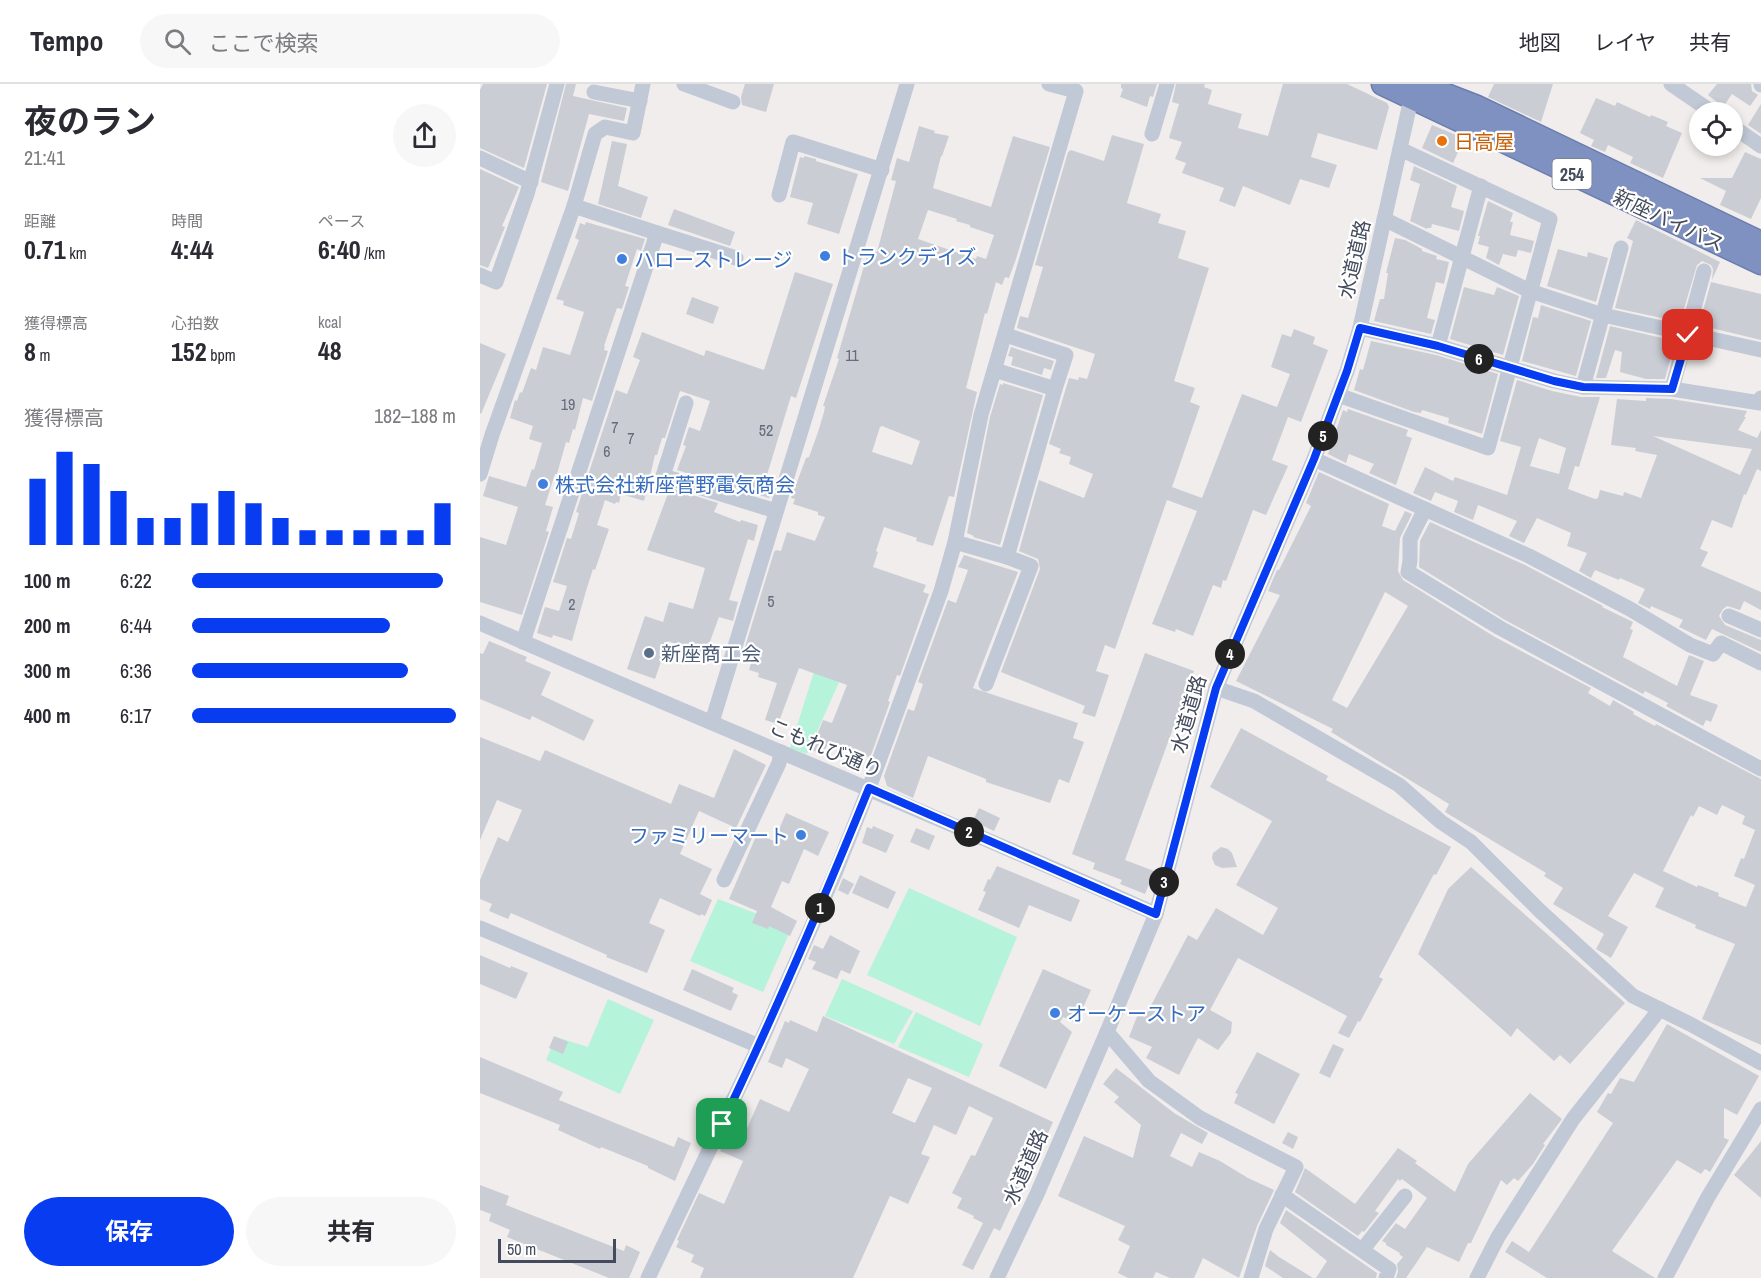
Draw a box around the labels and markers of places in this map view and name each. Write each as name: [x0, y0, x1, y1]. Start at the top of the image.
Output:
place label: 日高屋: [1454, 128, 1514, 155]
marker: 日高屋: [1435, 134, 1449, 148]
place label: トランクデイズ: [837, 243, 976, 270]
place label: ハローストレージ: [634, 246, 793, 273]
marker: トランクデイズ: [818, 249, 832, 263]
marker: ハローストレージ: [615, 252, 629, 266]
pin: [1662, 309, 1713, 360]
pin: 6: [1464, 344, 1494, 374]
pin: 5: [1308, 421, 1338, 451]
place label: 株式会社新座菅野電気商会: [555, 471, 795, 498]
marker: 株式会社新座菅野電気商会: [536, 477, 550, 491]
pin: 4: [1215, 639, 1245, 669]
place label: 新座商工会: [661, 640, 761, 667]
marker: 新座商工会: [642, 646, 656, 660]
pin: 2: [954, 817, 984, 847]
place label: ファミリーマート: [629, 822, 789, 849]
marker: ファミリーマート: [794, 828, 808, 842]
pin: 3: [1149, 867, 1179, 897]
pin: 1: [805, 893, 835, 923]
place label: オーケーストア: [1067, 1000, 1206, 1027]
marker: オーケーストア: [1048, 1006, 1062, 1020]
pin: [696, 1098, 747, 1149]

